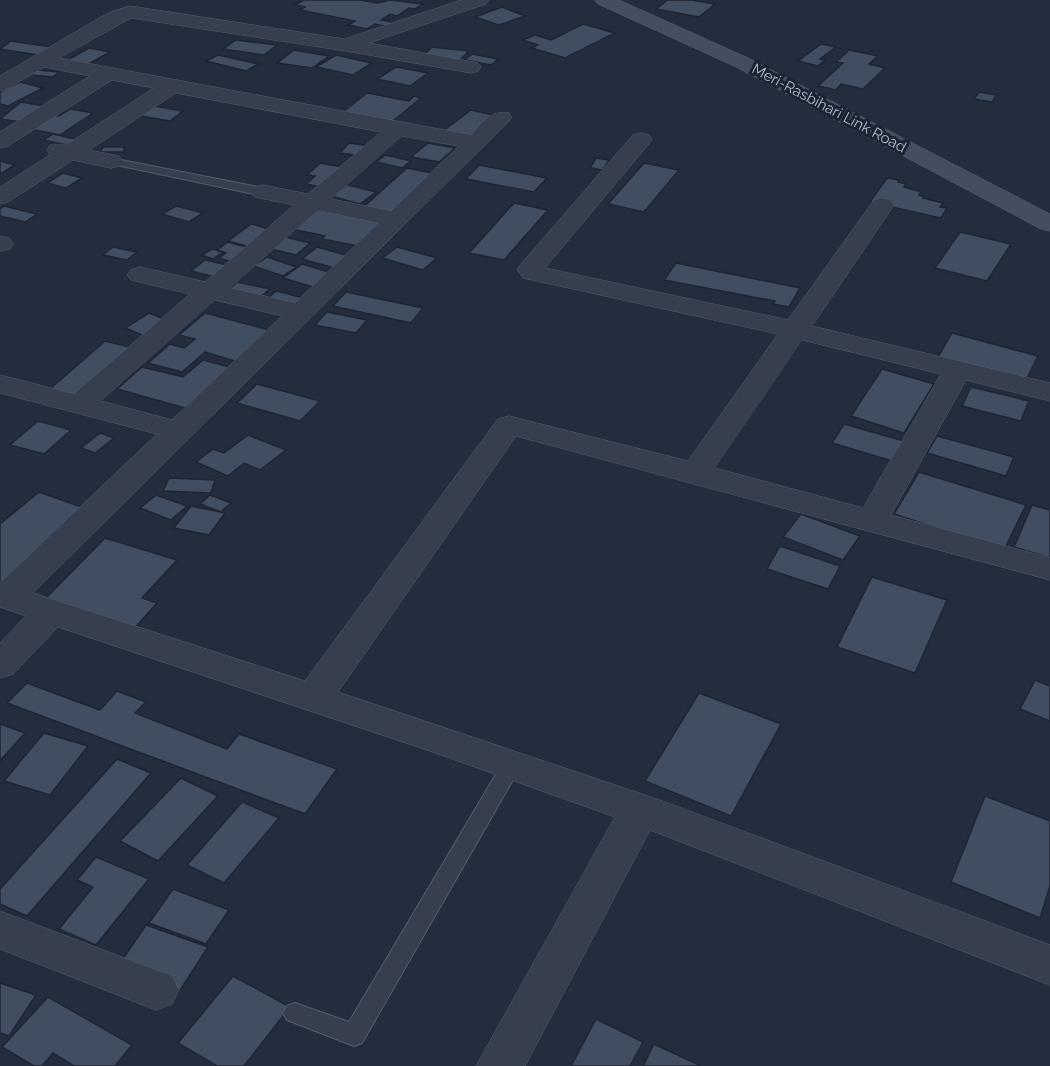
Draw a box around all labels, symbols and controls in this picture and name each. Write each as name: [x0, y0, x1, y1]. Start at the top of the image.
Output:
street label: Meri-Rasbihari Link Road: [749, 60, 909, 156]

